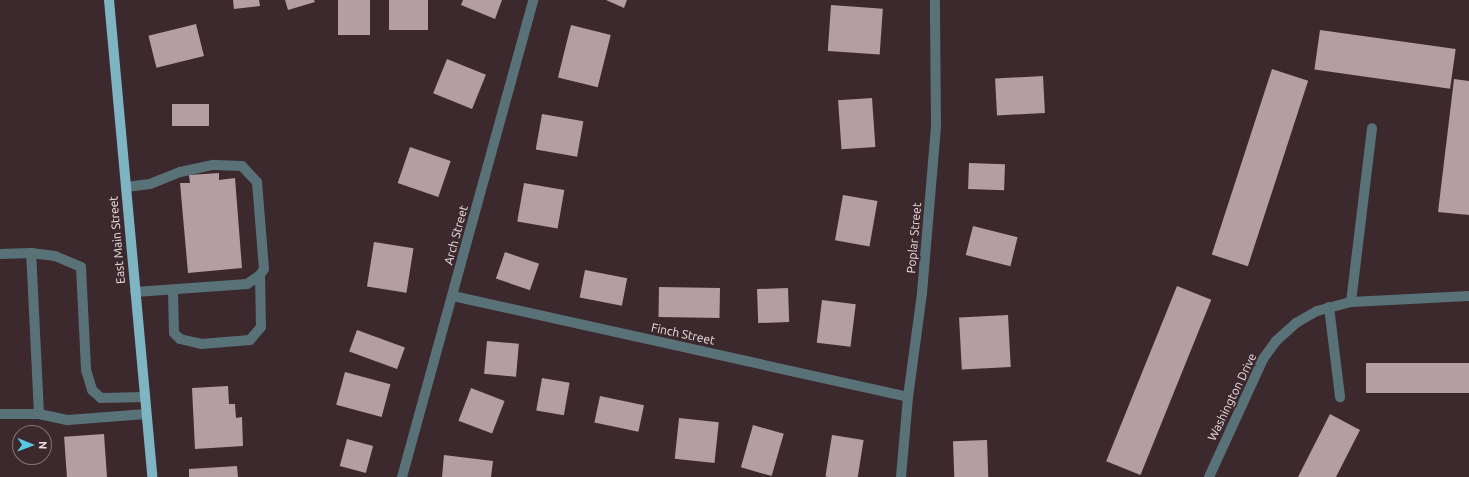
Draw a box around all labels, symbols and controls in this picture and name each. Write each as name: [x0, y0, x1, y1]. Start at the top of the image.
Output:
street label: East Main Street: [106, 195, 128, 285]
street label: Poplar Street: [904, 202, 924, 274]
street label: Arch Street: [441, 204, 471, 266]
street label: Finch Street: [650, 320, 716, 348]
street label: Washington Drive: [1205, 351, 1259, 443]
north arrow: [12, 425, 52, 465]
text: N: [37, 441, 49, 449]

